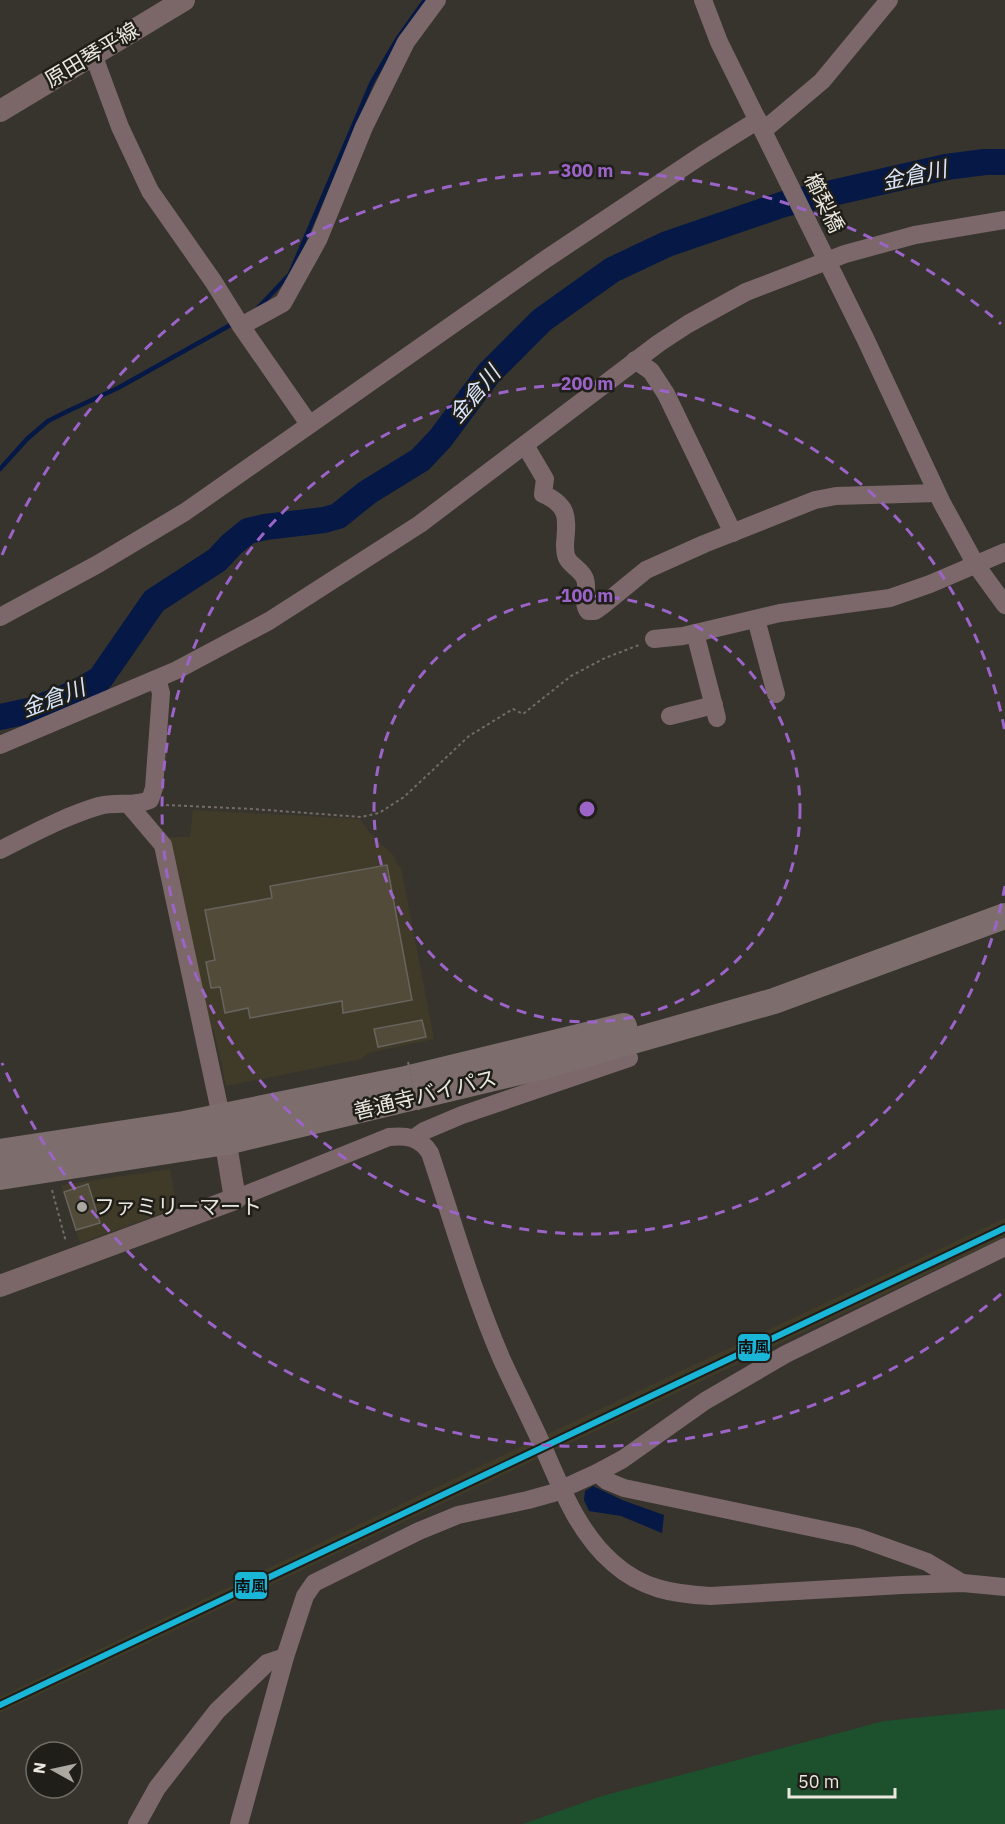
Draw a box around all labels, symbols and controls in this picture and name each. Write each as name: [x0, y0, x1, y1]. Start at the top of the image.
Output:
street label: 原田琴平線: [39, 15, 144, 93]
water label: 金倉川: [879, 153, 951, 196]
text: 300 m: [561, 159, 613, 182]
street label: 櫛梨橋: [799, 168, 851, 237]
water label: 金倉川: [441, 358, 507, 428]
text: 200 m: [561, 372, 613, 395]
text: 100 m: [561, 584, 613, 607]
water label: 金倉川: [17, 671, 91, 723]
centre of rings: [577, 799, 597, 819]
street label: 善通寺バイパス: [350, 1063, 499, 1125]
place label: ファミリーマート: [94, 1192, 262, 1220]
marker: ファミリーマート: [75, 1200, 89, 1214]
line badge: 南風: [737, 1333, 771, 1362]
text: 南風: [738, 1337, 770, 1357]
line badge: 南風: [234, 1571, 268, 1600]
text: 南風: [235, 1576, 267, 1596]
north arrow: [24, 1740, 84, 1800]
text: N: [28, 1761, 50, 1775]
scale bar: [789, 1761, 896, 1799]
text: 50 m: [798, 1770, 840, 1793]

